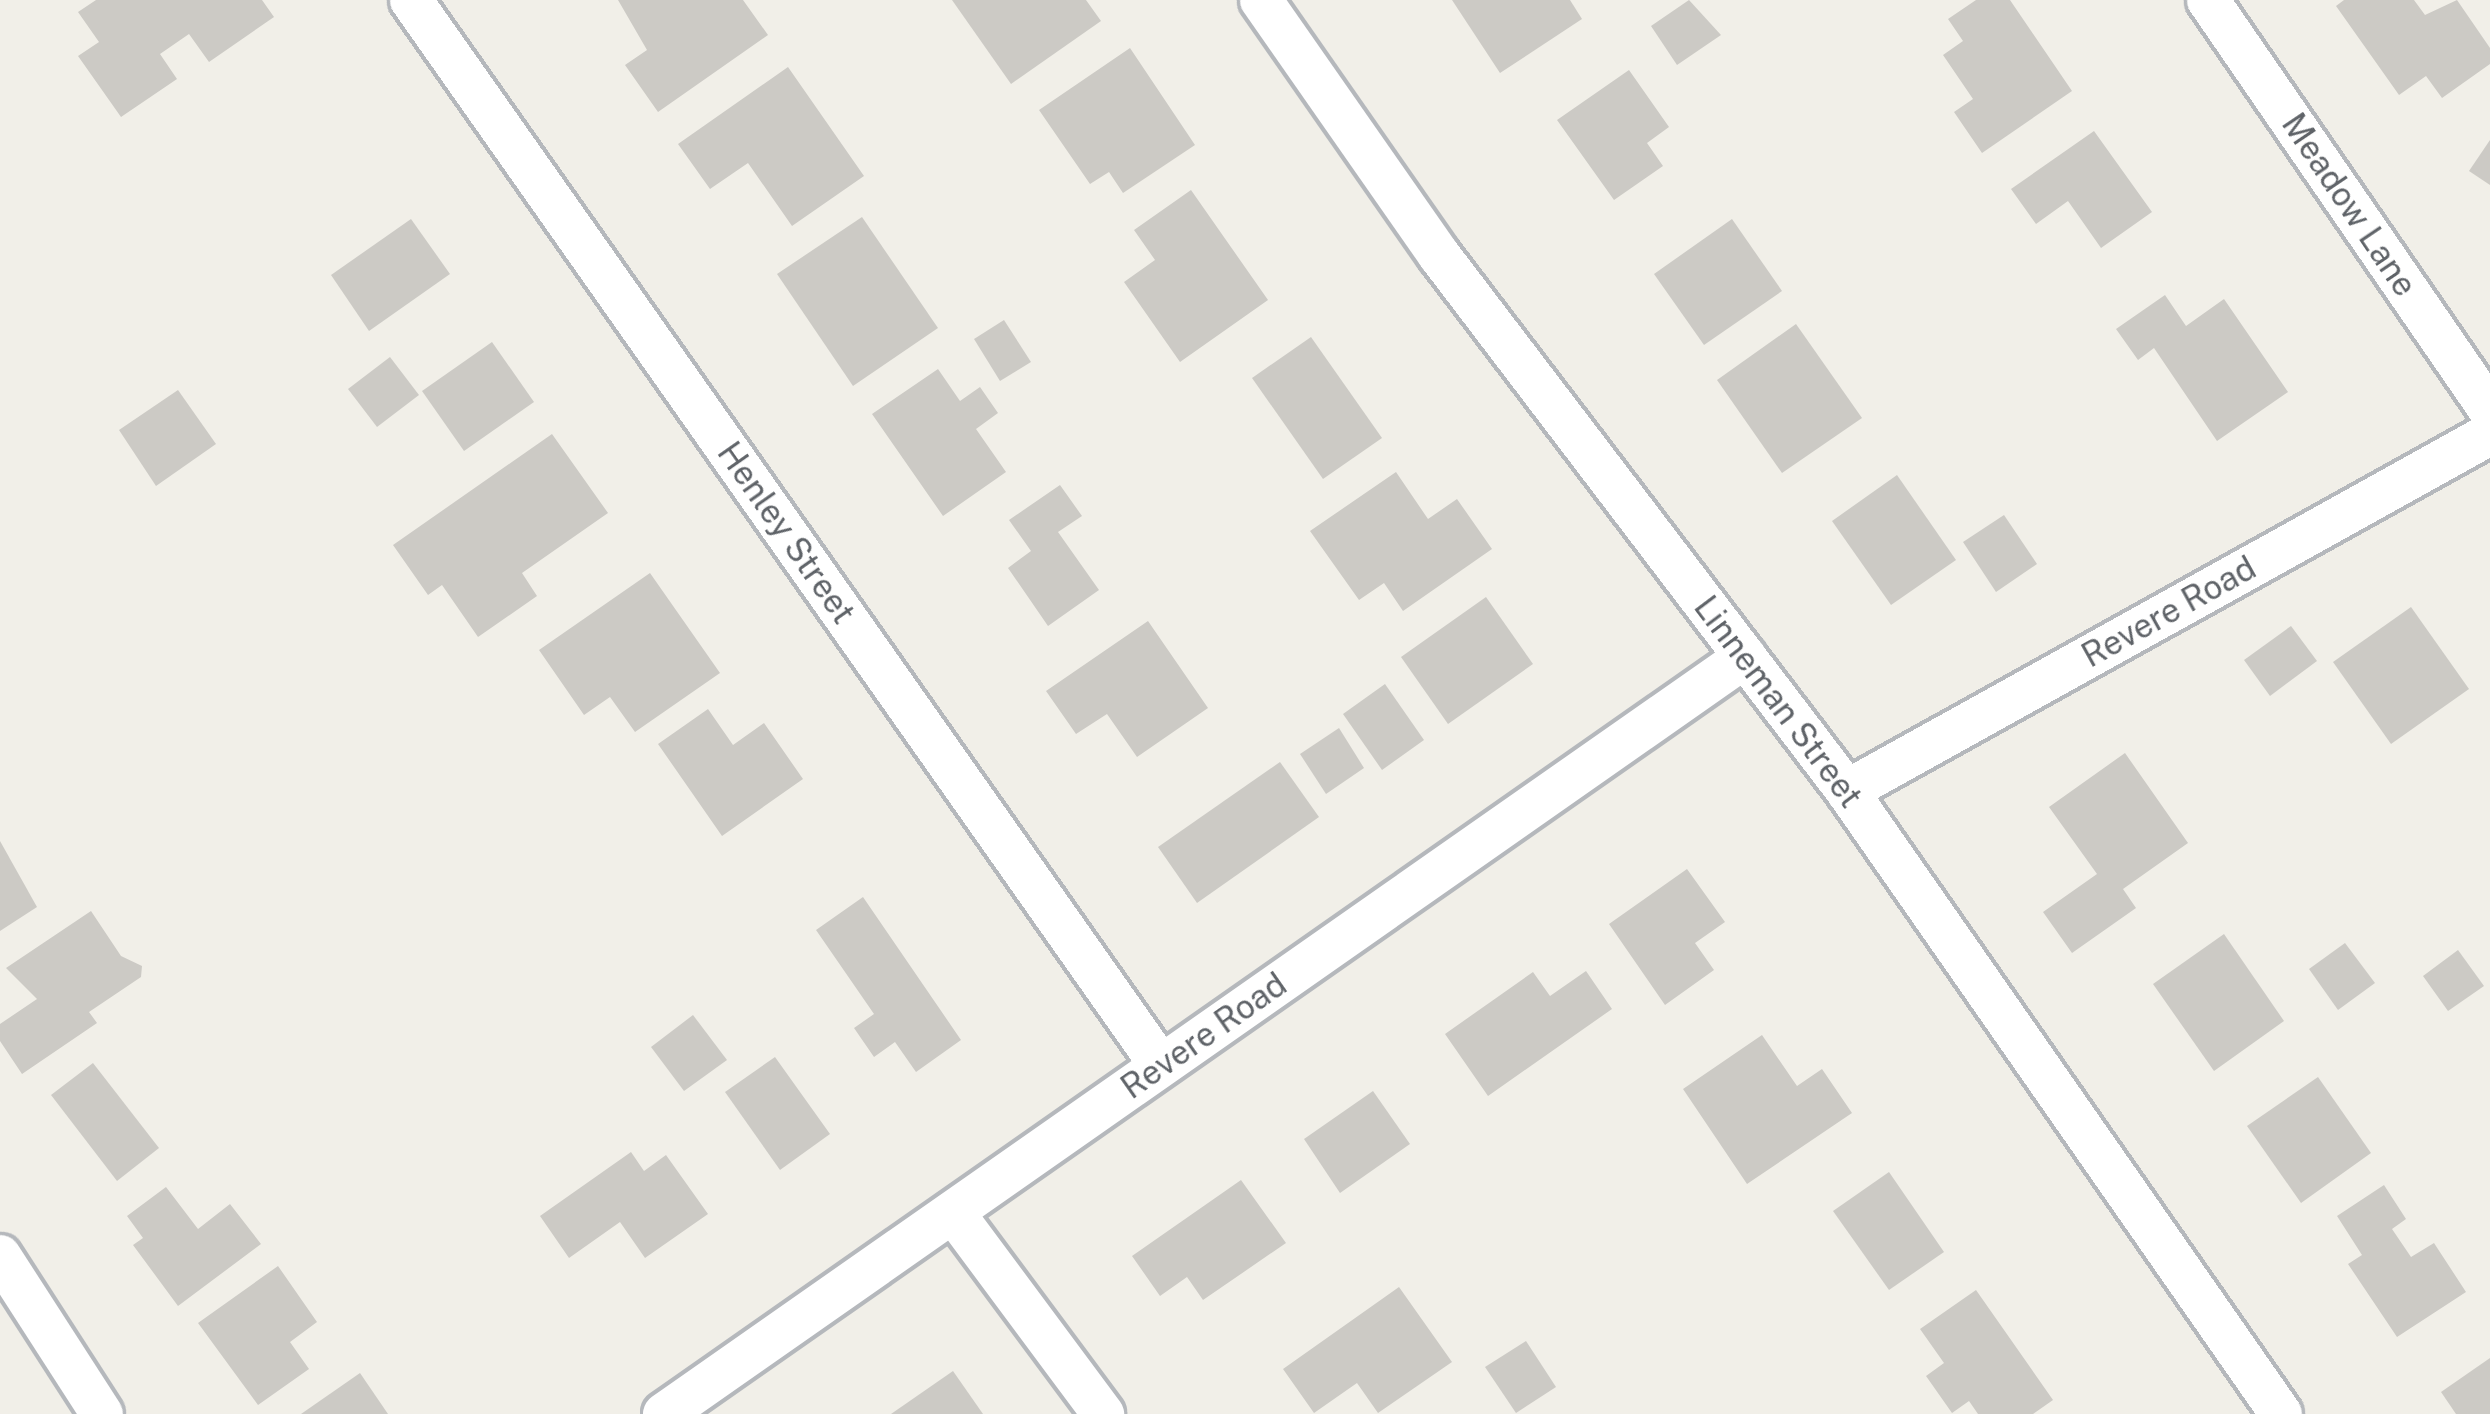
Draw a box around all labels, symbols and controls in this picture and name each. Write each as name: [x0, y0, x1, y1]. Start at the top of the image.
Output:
street label: Meadow Lane: [2273, 106, 2425, 304]
street label: Henley Street: [709, 435, 863, 631]
street label: Revere Road: [2075, 548, 2263, 676]
street label: Linneman Street: [1686, 588, 1870, 816]
street label: Revere Road: [1114, 965, 1294, 1107]

